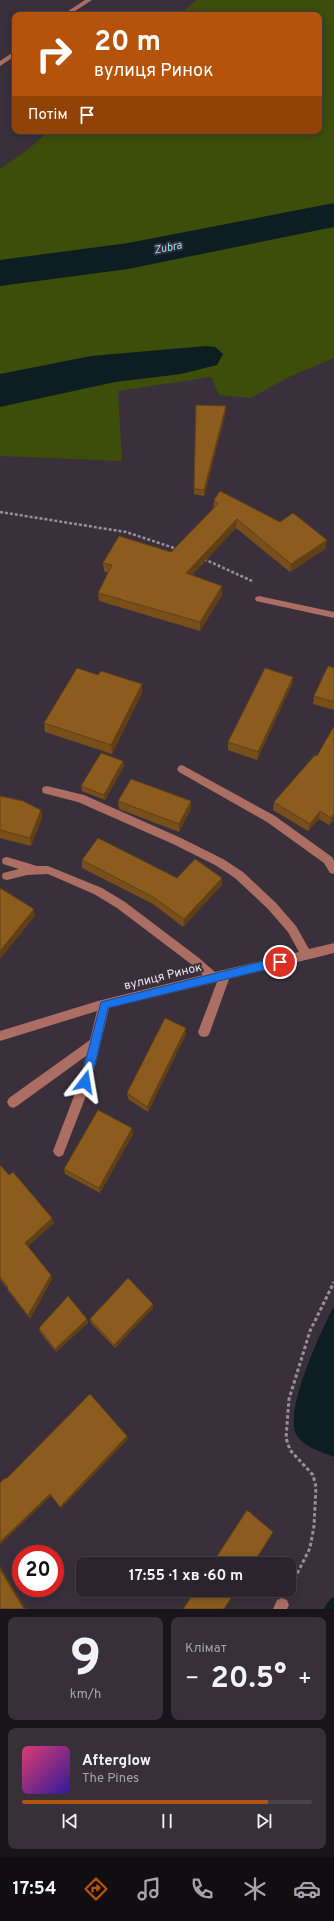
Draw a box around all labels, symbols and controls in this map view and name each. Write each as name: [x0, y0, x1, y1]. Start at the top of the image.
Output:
text: 20 m: [94, 25, 161, 61]
icon: right: [28, 28, 80, 80]
text: вулиця Ринок: [94, 60, 213, 83]
icon: arrive: [76, 104, 98, 126]
text: Потім: [28, 106, 68, 125]
water label: Zubra: [153, 238, 183, 258]
pin: [263, 945, 297, 979]
icon: arrive: [269, 951, 291, 973]
street label: вулиця Ринок: [122, 960, 204, 994]
position arrow: [64, 1061, 106, 1103]
speed limit sign: 20: [12, 1545, 64, 1597]
text: 17:55 · 1 хв · 60 m: [129, 1567, 243, 1586]
text: 9: [70, 1628, 101, 1694]
text: Клімат: [185, 1641, 227, 1657]
text: 20.5°: [210, 1661, 287, 1698]
text: −: [185, 1666, 199, 1693]
text: +: [298, 1666, 312, 1693]
text: km/h: [70, 1687, 101, 1703]
text: Afterglow: [82, 1752, 151, 1771]
text: The Pines: [82, 1771, 139, 1787]
icon: previous: [59, 1810, 81, 1832]
icon: pause: [156, 1810, 178, 1832]
icon: next: [253, 1810, 275, 1832]
icon: directions: [82, 1875, 110, 1903]
icon: music: [135, 1875, 163, 1903]
icon: phone: [188, 1875, 216, 1903]
icon: climate: [241, 1875, 269, 1903]
icon: car: [293, 1875, 321, 1903]
text: 17:54: [12, 1878, 57, 1901]

